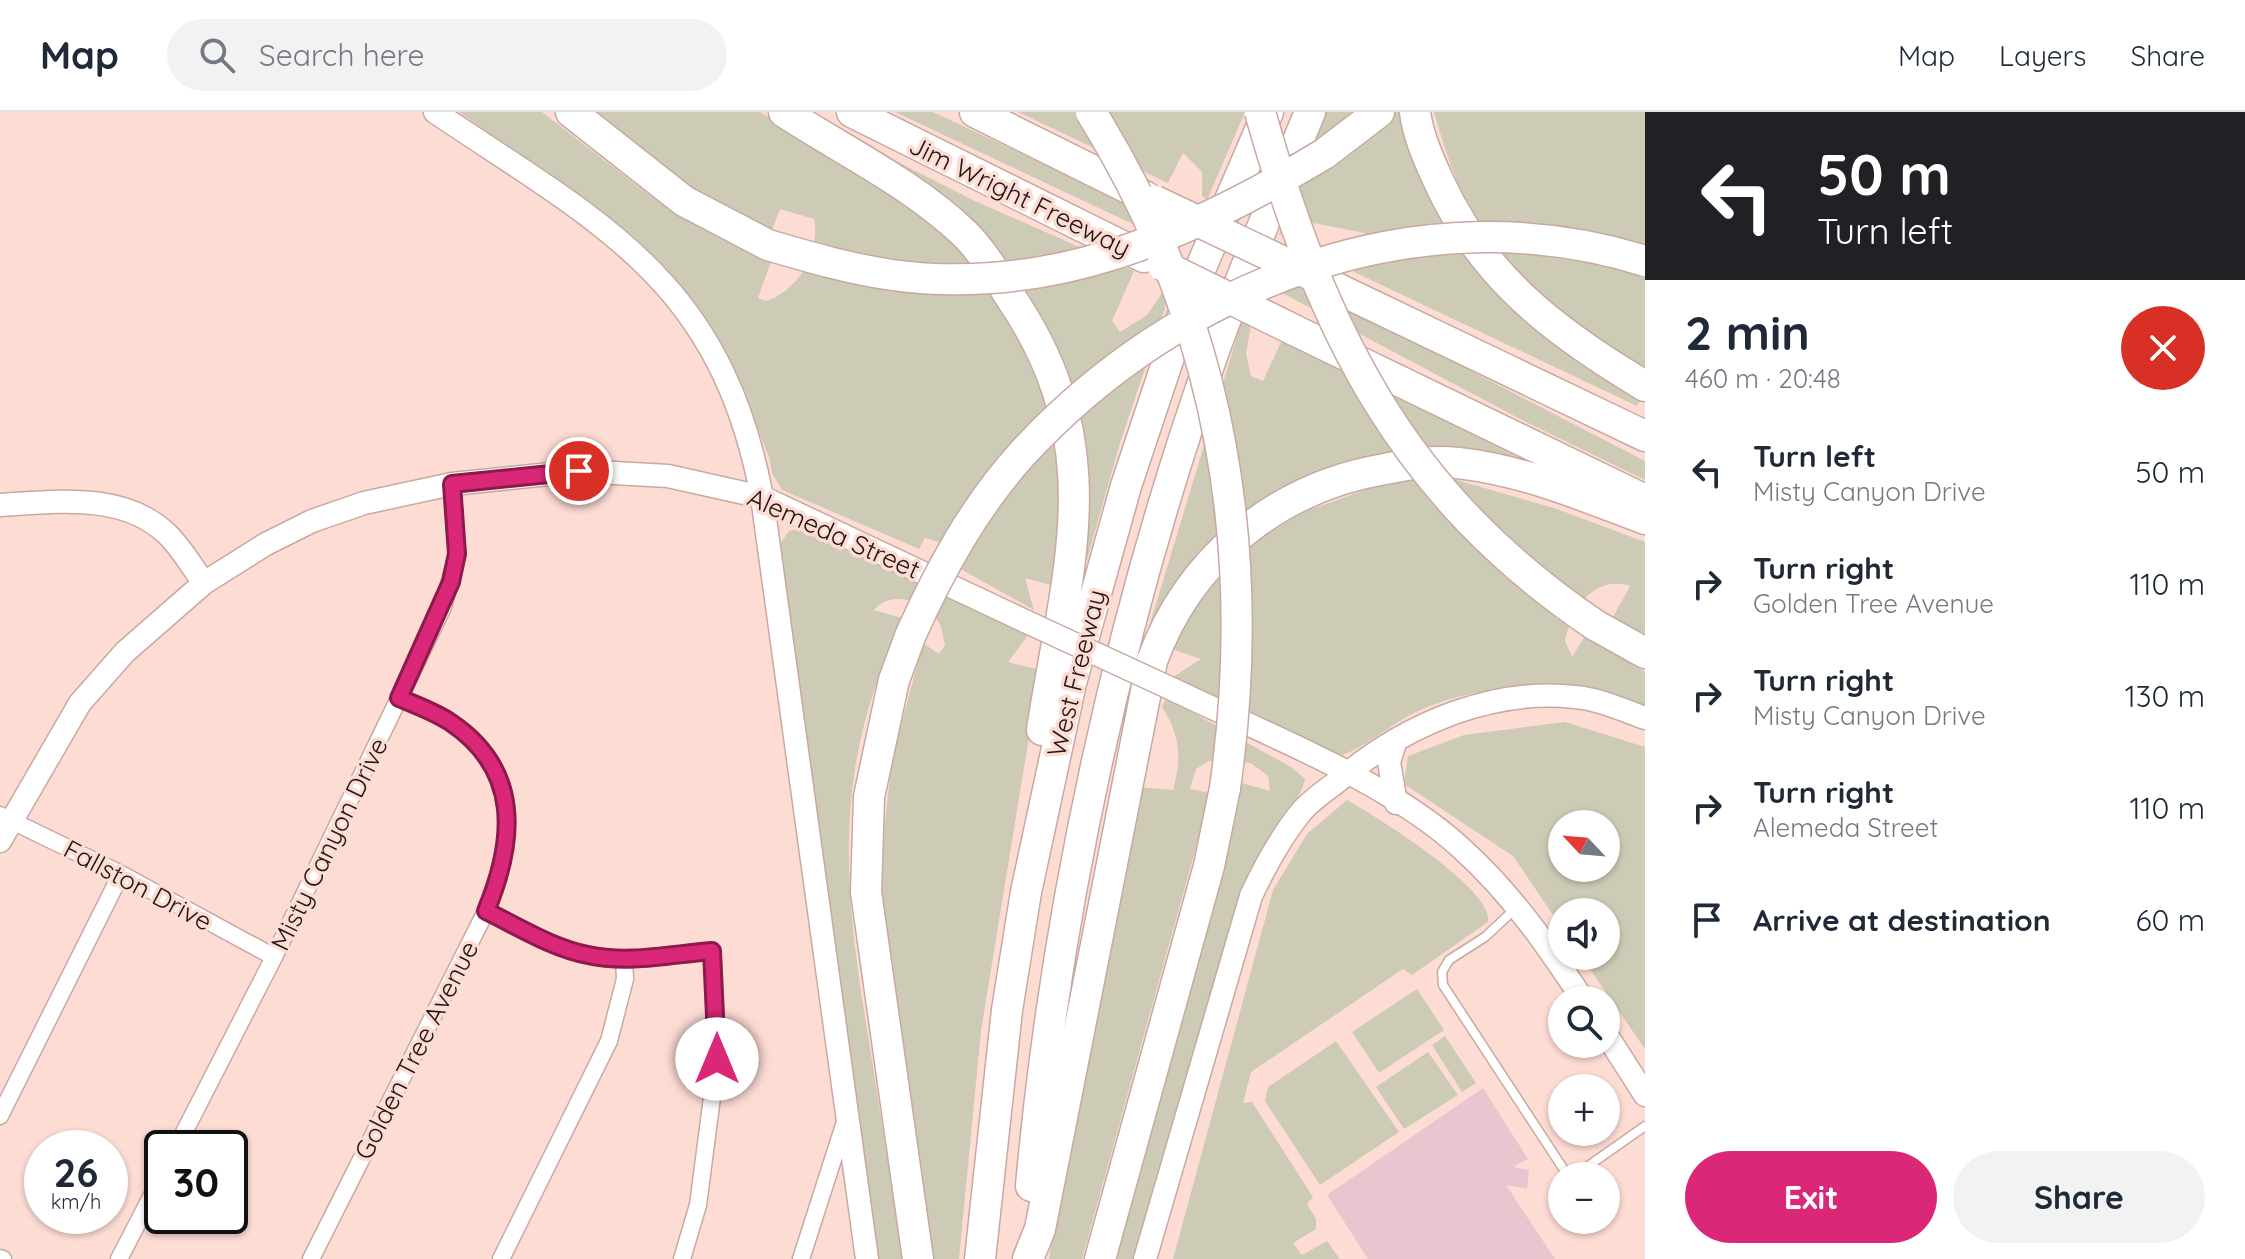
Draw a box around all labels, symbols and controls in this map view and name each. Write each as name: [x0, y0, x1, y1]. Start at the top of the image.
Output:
search box: [167, 19, 727, 91]
text: Map: [40, 31, 119, 79]
icon: search: [195, 33, 239, 77]
text: Search here: [259, 36, 424, 74]
text: Map: [1898, 38, 1955, 73]
text: Layers: [1999, 38, 2086, 73]
text: Share: [2130, 38, 2205, 73]
street label: Jim Wright Freeway: [904, 128, 1136, 264]
text: 50 m: [1817, 139, 1951, 209]
icon: left: [1685, 144, 1789, 248]
text: Turn left: [1817, 208, 1953, 253]
text: 2 min: [1685, 302, 1810, 362]
button: close: [2121, 306, 2205, 390]
text: 460 m · 20:48: [1685, 362, 1841, 395]
pin: [545, 437, 613, 505]
text: Turn left: [1753, 437, 1876, 475]
icon: arrive: [557, 449, 601, 493]
icon: left: [1685, 450, 1729, 494]
text: 50 m: [2135, 453, 2205, 491]
text: Misty Canyon Drive: [1753, 475, 1986, 508]
street label: Alemeda Street: [743, 480, 925, 586]
text: Turn right: [1753, 549, 1894, 587]
icon: right: [1685, 562, 1729, 606]
text: 110 m: [2129, 565, 2205, 603]
street label: West Freeway: [1039, 586, 1113, 760]
text: Golden Tree Avenue: [1753, 587, 1994, 620]
text: Turn right: [1753, 661, 1894, 699]
icon: right: [1685, 674, 1729, 718]
text: 130 m: [2125, 677, 2205, 715]
text: Misty Canyon Drive: [1753, 699, 1986, 732]
street label: Misty Canyon Drive: [263, 732, 395, 956]
text: Turn right: [1753, 773, 1894, 811]
icon: right: [1685, 786, 1729, 830]
text: 110 m: [2129, 789, 2205, 827]
north arrow: [1548, 810, 1620, 882]
map controls: [1548, 810, 1620, 1234]
text: Alemeda Street: [1753, 811, 1938, 844]
street label: Fallston Drive: [58, 832, 218, 938]
button: sound: [1548, 898, 1620, 970]
icon: arrive: [1685, 898, 1729, 942]
text: Arrive at destination: [1753, 901, 2051, 939]
text: 60 m: [2135, 901, 2205, 939]
street label: Golden Tree Avenue: [347, 935, 485, 1165]
button: search: [1548, 986, 1620, 1058]
position arrow: [675, 1017, 759, 1101]
button: +: [1548, 1074, 1620, 1146]
speed limit sign: 30: [144, 1130, 248, 1234]
text: 26: [54, 1147, 98, 1197]
button: Exit: [1685, 1151, 1937, 1243]
button: Share: [1953, 1151, 2205, 1243]
button: −: [1548, 1162, 1620, 1234]
text: km/h: [51, 1189, 101, 1214]

